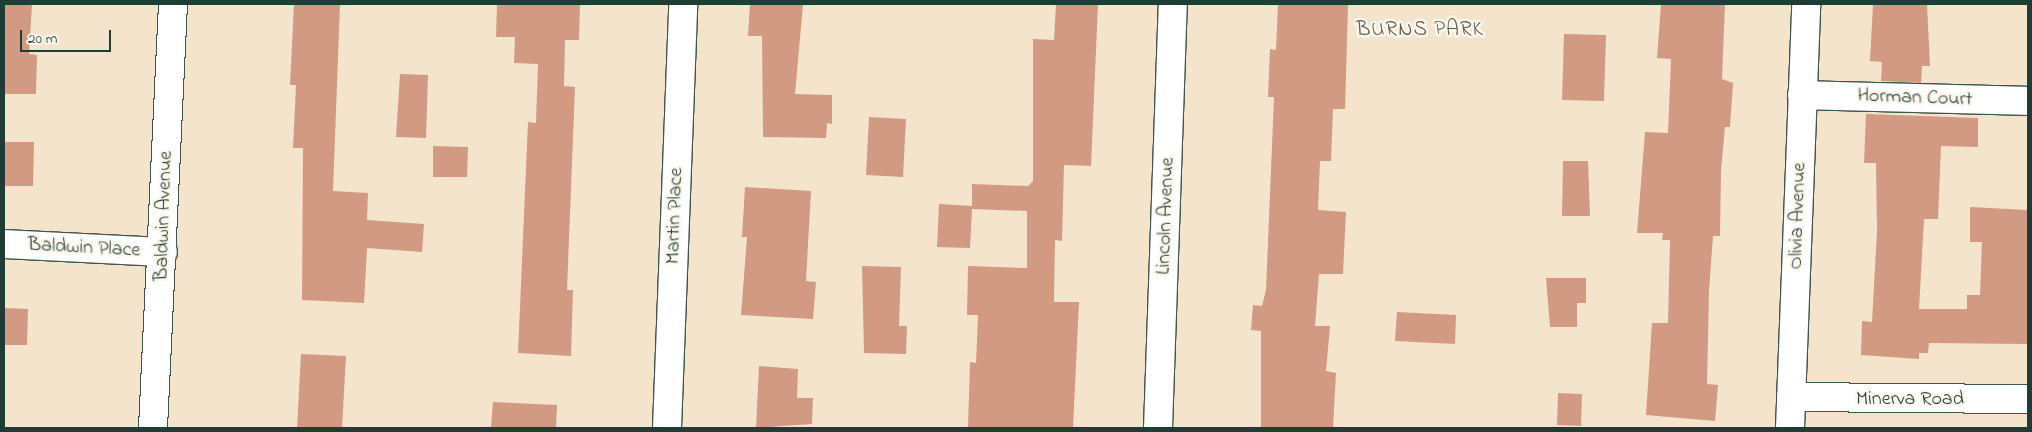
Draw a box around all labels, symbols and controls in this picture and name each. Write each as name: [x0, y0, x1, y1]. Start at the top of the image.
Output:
district label: BURNS PARK: [1355, 17, 1485, 43]
scale bar: [22, 20, 114, 52]
text: 20 m: [28, 28, 57, 50]
street label: Horman Court: [1857, 84, 1973, 112]
street label: Baldwin Avenue: [150, 151, 178, 281]
street label: Lincoln Avenue: [1152, 157, 1180, 275]
street label: Olivia Avenue: [1784, 162, 1812, 270]
street label: Martin Place: [661, 167, 689, 265]
street label: Baldwin Place: [27, 233, 141, 263]
street label: Minerva Road: [1856, 387, 1964, 411]

